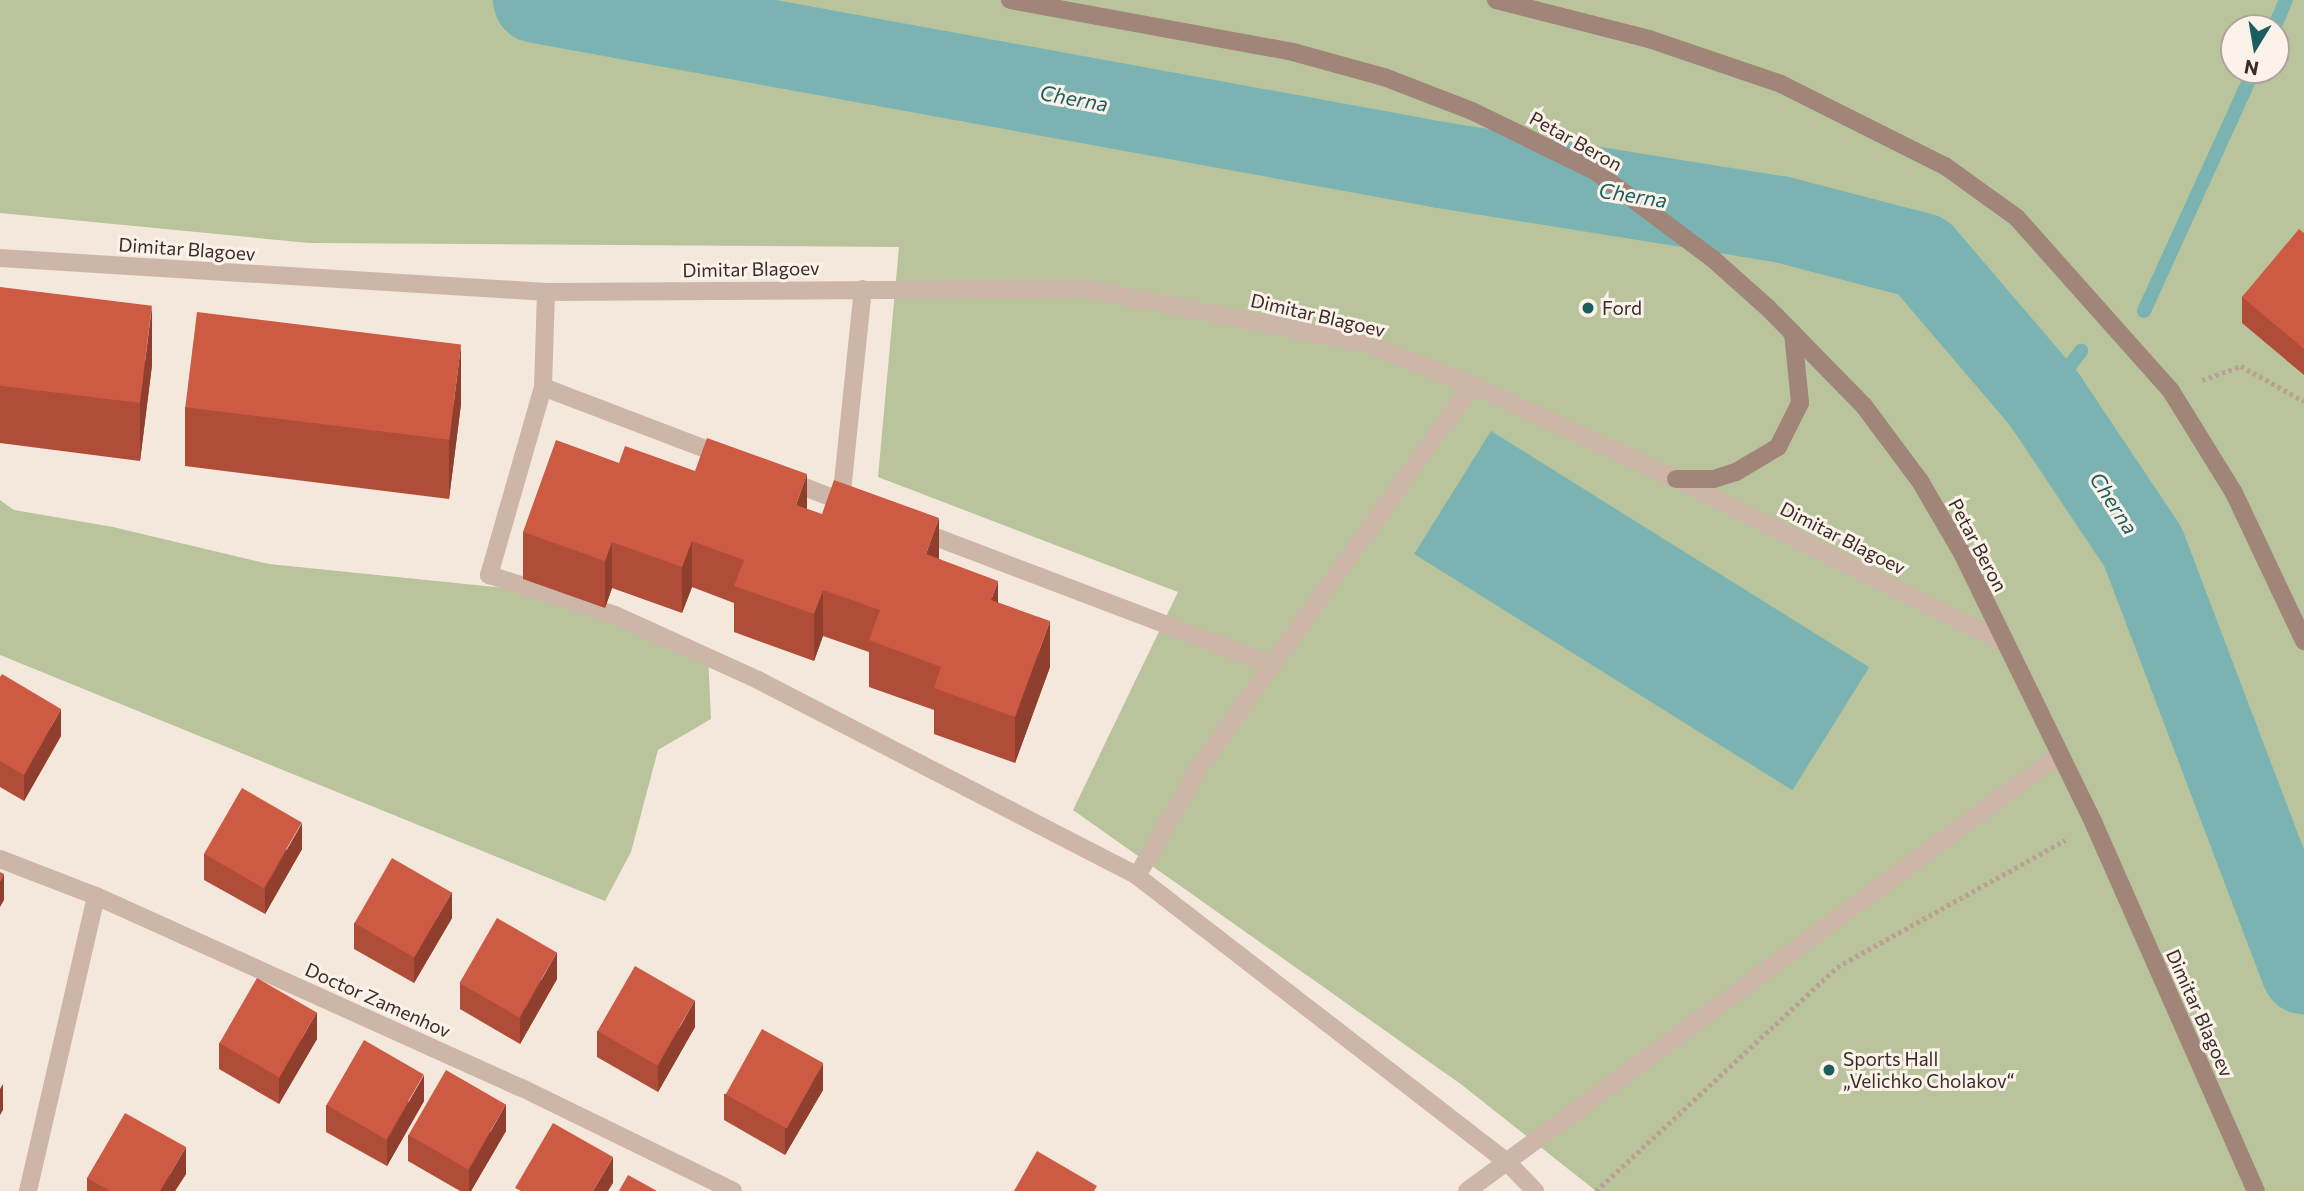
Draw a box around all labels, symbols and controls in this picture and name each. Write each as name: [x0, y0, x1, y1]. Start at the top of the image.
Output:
north arrow: [2220, 14, 2290, 84]
text: N: [2242, 55, 2260, 81]
water label: Cherna: [1038, 80, 1110, 116]
street label: Petar Beron: [1526, 106, 1626, 176]
water label: Cherna: [1597, 177, 1669, 213]
street label: Dimitar Blagoev: [118, 233, 256, 265]
street label: Dimitar Blagoev: [682, 256, 820, 282]
street label: Dimitar Blagoev: [1249, 288, 1387, 342]
place label: Ford: [1602, 297, 1642, 319]
marker: Ford: [1580, 300, 1596, 316]
water label: Cherna: [2085, 467, 2143, 539]
street label: Petar Beron: [1944, 495, 2012, 595]
street label: Dimitar Blagoev: [1777, 497, 1909, 579]
street label: Dimitar Blagoev: [2162, 946, 2238, 1080]
street label: Doctor Zamenhov: [302, 958, 454, 1042]
place label: Sports Hall „Velichko Cholakov“: [1843, 1048, 2014, 1092]
marker: Sports Hall „Velichko Cholakov“: [1821, 1062, 1837, 1078]

